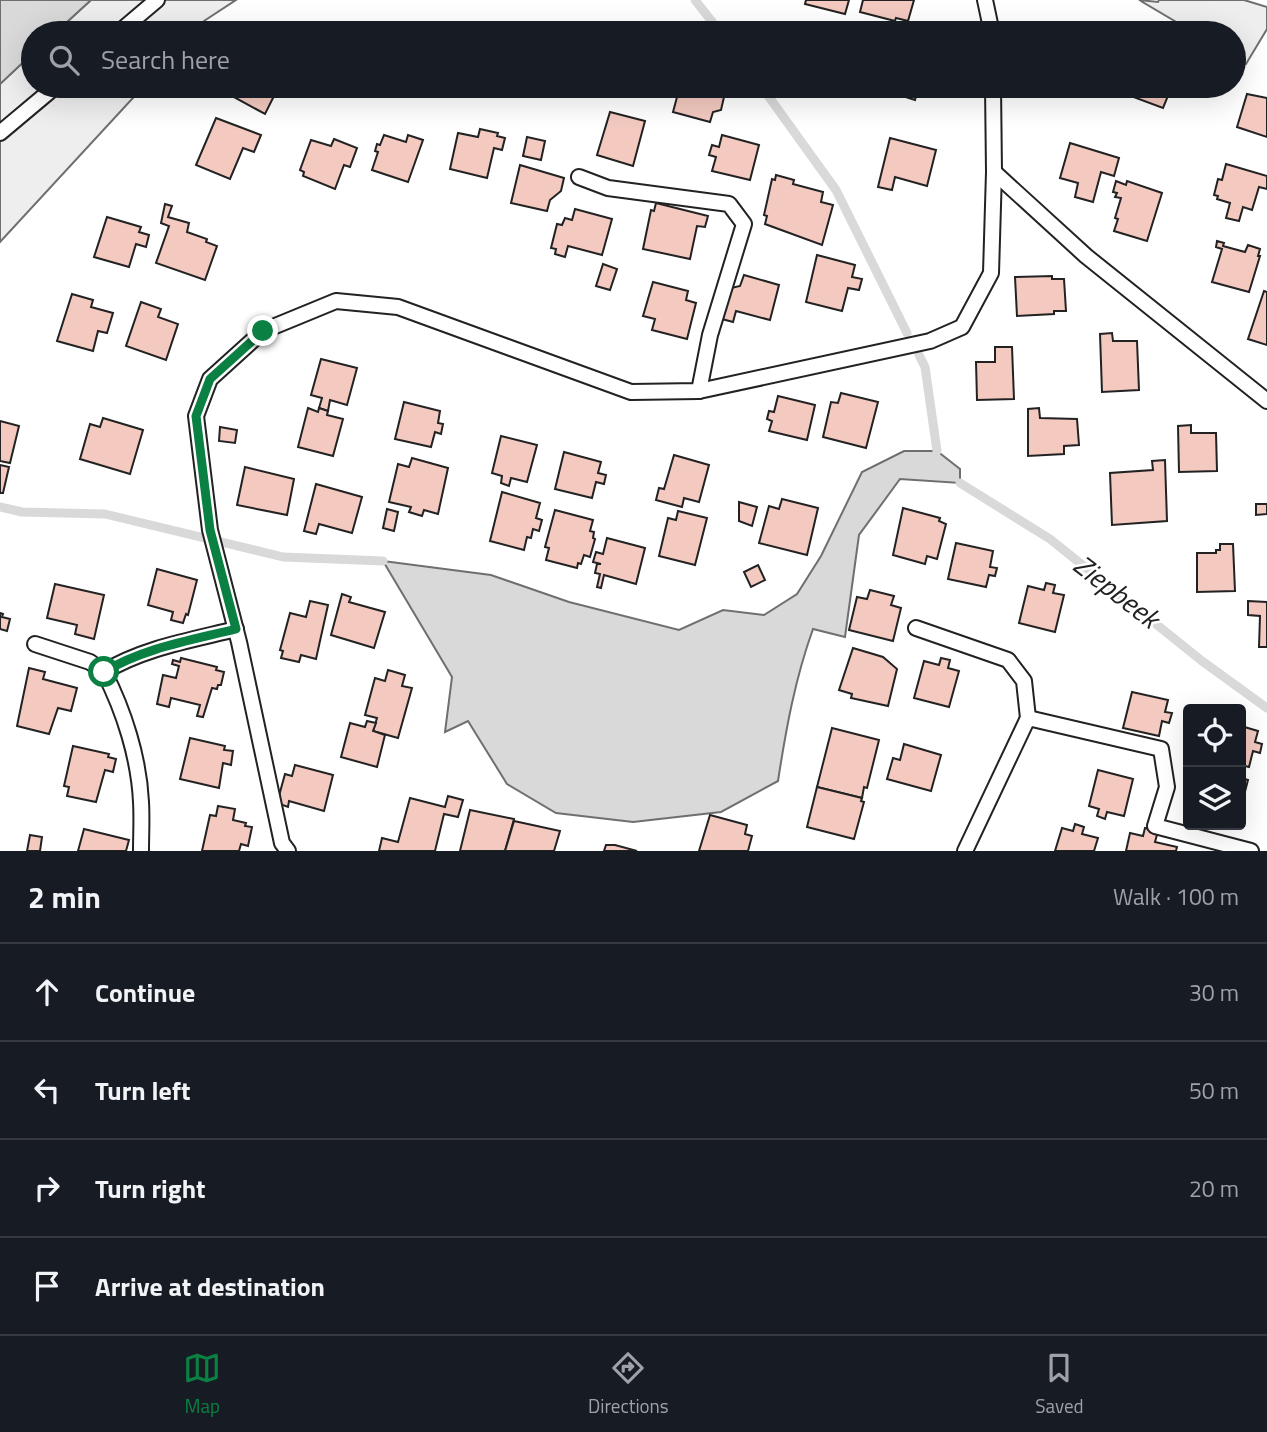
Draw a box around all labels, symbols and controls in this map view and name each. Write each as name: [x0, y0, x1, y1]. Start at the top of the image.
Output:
search box: [21, 21, 1246, 98]
text: Search here: [101, 40, 230, 79]
icon: search: [45, 41, 83, 79]
route end: [247, 315, 278, 346]
water label: Ziepbeek: [1065, 544, 1172, 641]
route start: [88, 656, 119, 687]
map controls: [1183, 704, 1246, 830]
button: locate: [1183, 704, 1246, 767]
button: layers: [1183, 767, 1246, 830]
text: 2 min: [28, 874, 101, 920]
text: Walk · 100 m: [1113, 879, 1239, 914]
icon: ahead: [28, 973, 66, 1011]
text: Continue: [95, 973, 195, 1012]
text: 30 m: [1189, 975, 1239, 1010]
icon: left: [28, 1071, 66, 1109]
text: Turn left: [95, 1071, 190, 1110]
text: 50 m: [1189, 1073, 1239, 1108]
icon: right: [28, 1169, 66, 1207]
text: Turn right: [95, 1169, 206, 1208]
text: 20 m: [1189, 1171, 1239, 1206]
icon: arrive: [28, 1267, 66, 1305]
text: Arrive at destination: [95, 1267, 325, 1306]
tab: Map: [183, 1349, 221, 1420]
tab: Directions: [588, 1349, 669, 1420]
tab: Saved: [1035, 1349, 1084, 1420]

